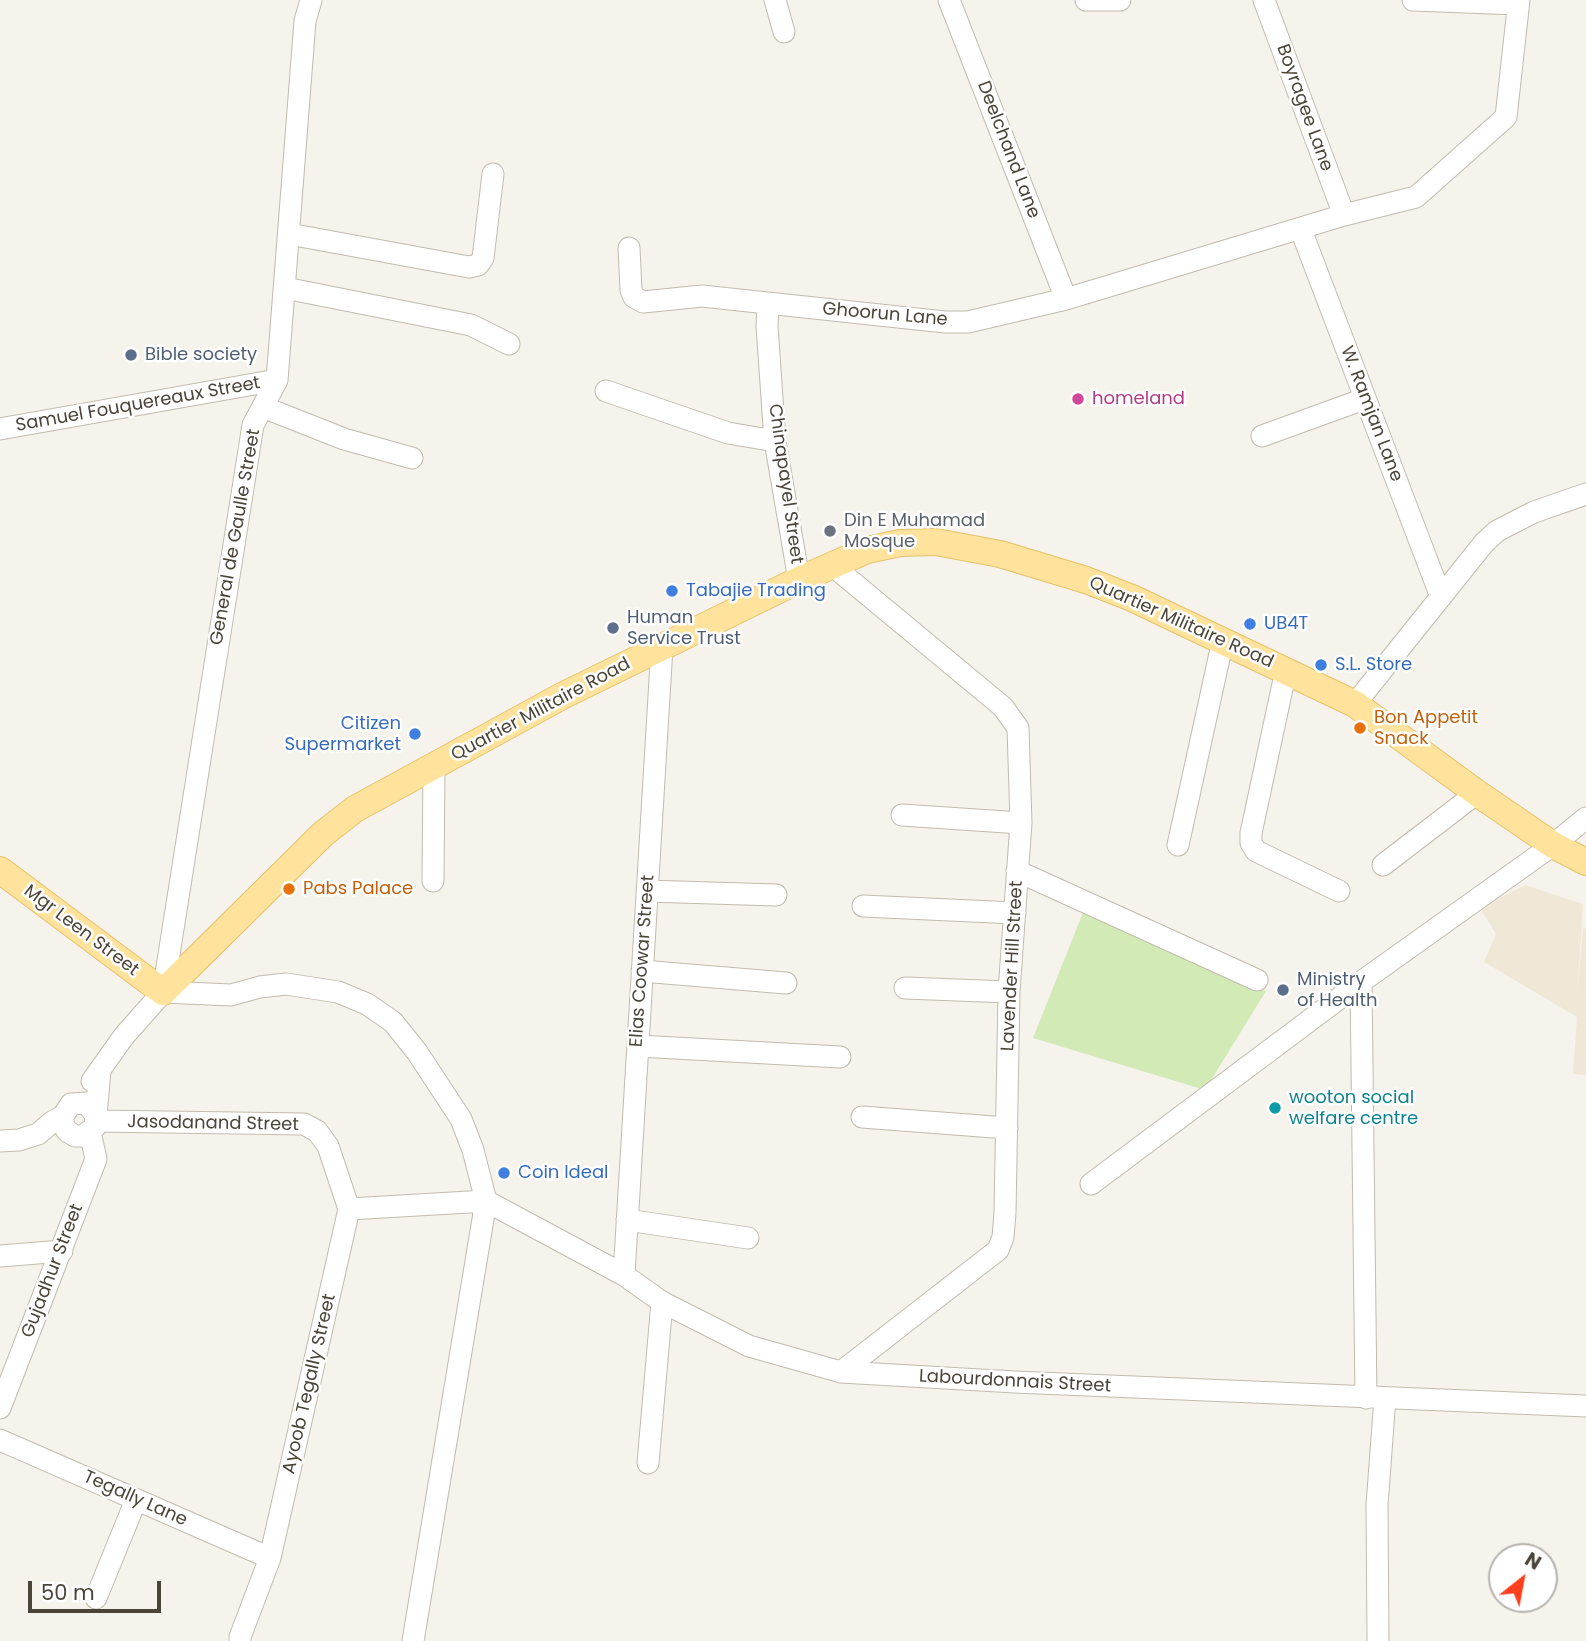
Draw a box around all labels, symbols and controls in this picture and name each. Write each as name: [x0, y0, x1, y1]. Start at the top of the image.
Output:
street label: Boyragee Lane: [1271, 42, 1337, 174]
street label: Deelchand Lane: [972, 78, 1044, 222]
street label: Ghoorun Lane: [821, 299, 949, 331]
street label: W. Ramjan Lane: [1335, 343, 1407, 485]
place label: Bible society: [145, 344, 257, 366]
marker: Bible society: [123, 347, 139, 363]
street label: Samuel Fouquereaux Street: [14, 373, 262, 437]
place label: homeland: [1092, 388, 1185, 410]
marker: homeland: [1070, 391, 1086, 407]
street label: Chinapayel Street: [763, 403, 807, 565]
street label: General de Gaulle Street: [206, 427, 266, 647]
place label: Din E Muhamad Mosque: [844, 510, 985, 552]
marker: Din E Muhamad Mosque: [822, 523, 838, 539]
street label: Quartier Militaire Road: [1085, 573, 1277, 673]
place label: Tabajie Trading: [686, 580, 826, 602]
marker: Tabajie Trading: [664, 583, 680, 599]
place label: Human Service Trust: [627, 607, 741, 650]
place label: UB4T: [1264, 613, 1308, 635]
marker: UB4T: [1242, 616, 1258, 632]
marker: Human Service Trust: [605, 620, 621, 636]
street label: Quartier Militaire Road: [448, 654, 634, 766]
place label: S.L. Store: [1335, 654, 1412, 676]
marker: S.L. Store: [1313, 657, 1329, 673]
place label: Bon Appetit Snack: [1374, 707, 1478, 750]
place label: Citizen Supermarket: [284, 713, 401, 756]
marker: Bon Appetit Snack: [1352, 720, 1368, 736]
marker: Citizen Supermarket: [407, 726, 423, 742]
street label: Elias Coowar Street: [626, 874, 660, 1048]
place label: Pabs Palace: [303, 878, 413, 900]
street label: Lavender Hill Street: [998, 880, 1028, 1052]
street label: Mgr Leen Street: [19, 881, 143, 981]
marker: Pabs Palace: [281, 881, 297, 897]
place label: Ministry of Health: [1297, 969, 1378, 1012]
marker: Ministry of Health: [1275, 982, 1291, 998]
place label: wooton social welfare centre: [1289, 1087, 1418, 1130]
marker: wooton social welfare centre: [1267, 1100, 1283, 1116]
street label: Jasodanand Street: [127, 1112, 299, 1136]
place label: Coin Ideal: [518, 1162, 609, 1184]
marker: Coin Ideal: [496, 1165, 512, 1181]
street label: Gujadhur Street: [18, 1201, 88, 1341]
street label: Ayoob Tegally Street: [279, 1292, 341, 1476]
street label: Labourdonnais Street: [919, 1366, 1111, 1398]
street label: Tegally Lane: [80, 1466, 190, 1532]
north arrow: [1488, 1543, 1558, 1613]
text: N: [1520, 1546, 1546, 1577]
scale bar: [32, 1568, 164, 1612]
text: 50 m: [41, 1578, 95, 1607]

